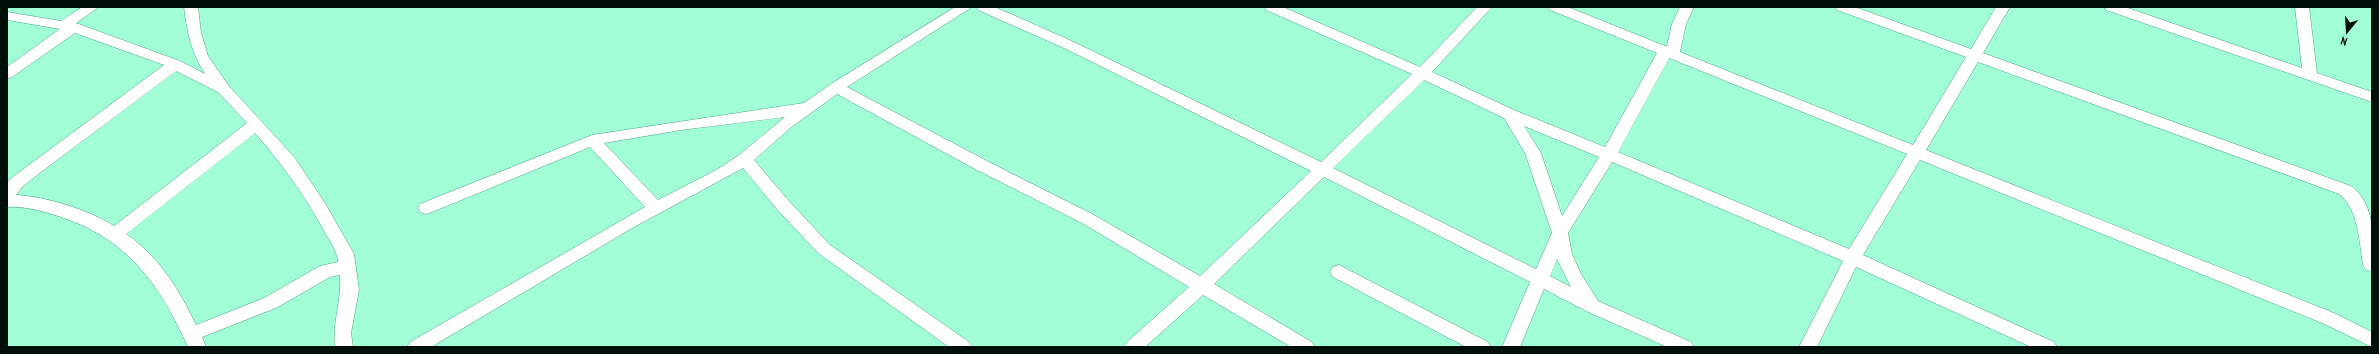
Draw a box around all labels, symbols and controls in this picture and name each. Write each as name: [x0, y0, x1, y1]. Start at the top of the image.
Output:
north arrow: [2327, 12, 2367, 52]
text: N: [2339, 34, 2349, 49]

